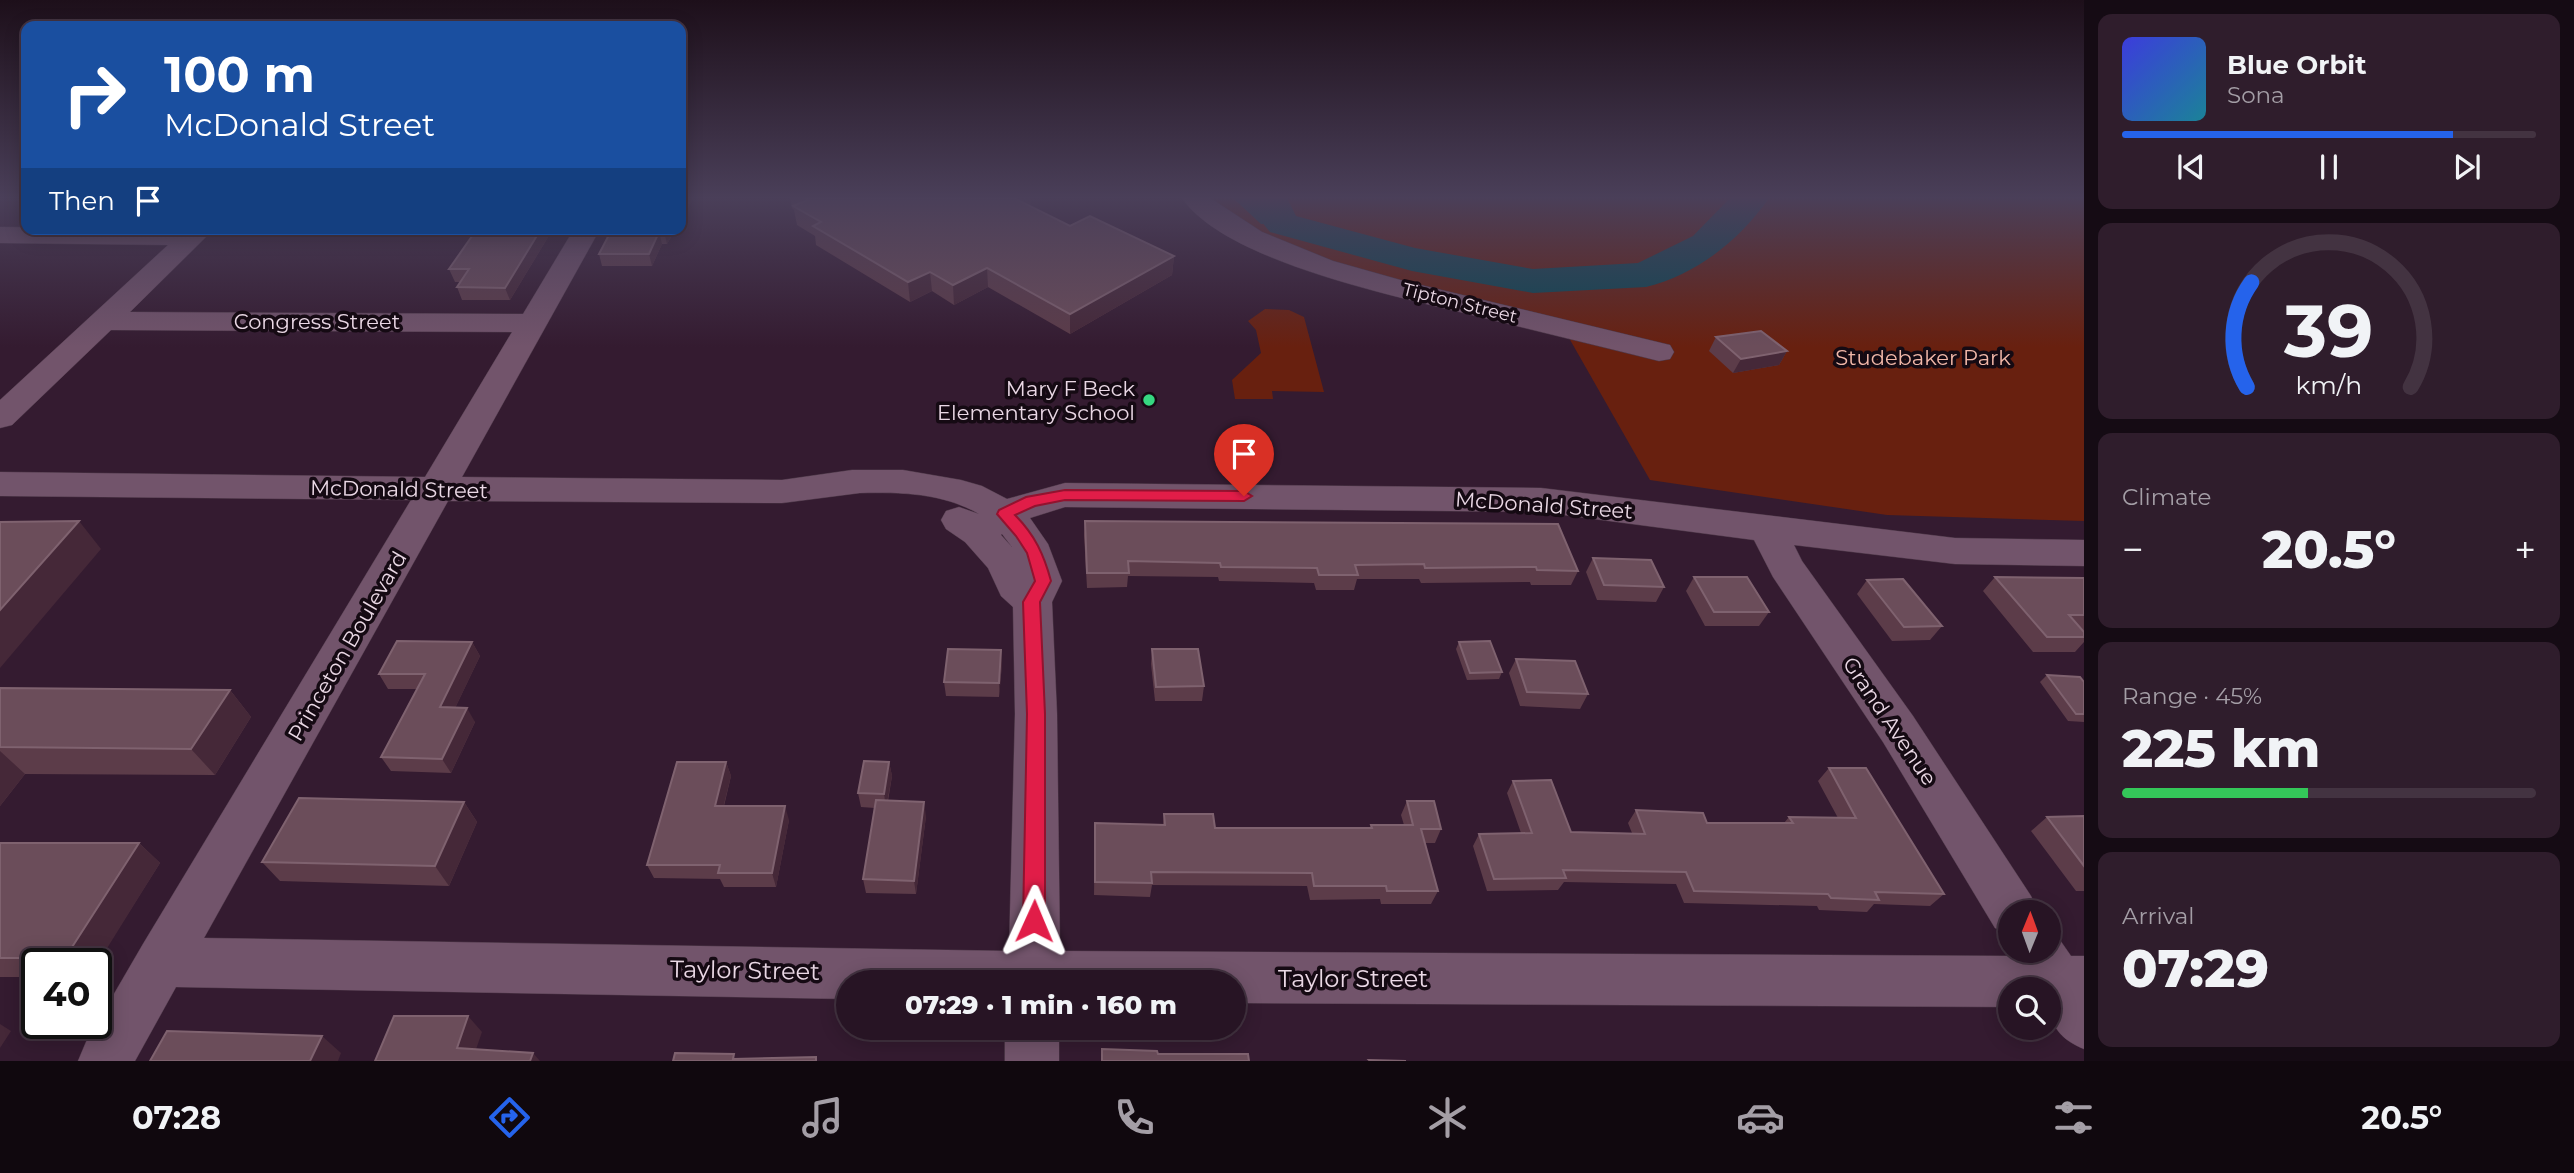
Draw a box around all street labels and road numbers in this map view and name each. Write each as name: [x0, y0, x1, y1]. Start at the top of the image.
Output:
street label: Tipton Street: [1401, 278, 1519, 328]
street label: Congress Street: [234, 309, 400, 334]
street label: McDonald Street: [310, 475, 488, 503]
street label: McDonald Street: [1454, 486, 1634, 524]
street label: Princeton Boulevard: [282, 547, 412, 745]
street label: Grand Avenue: [1838, 652, 1942, 790]
street label: Taylor Street: [670, 954, 820, 986]
street label: Taylor Street: [1278, 964, 1428, 993]

